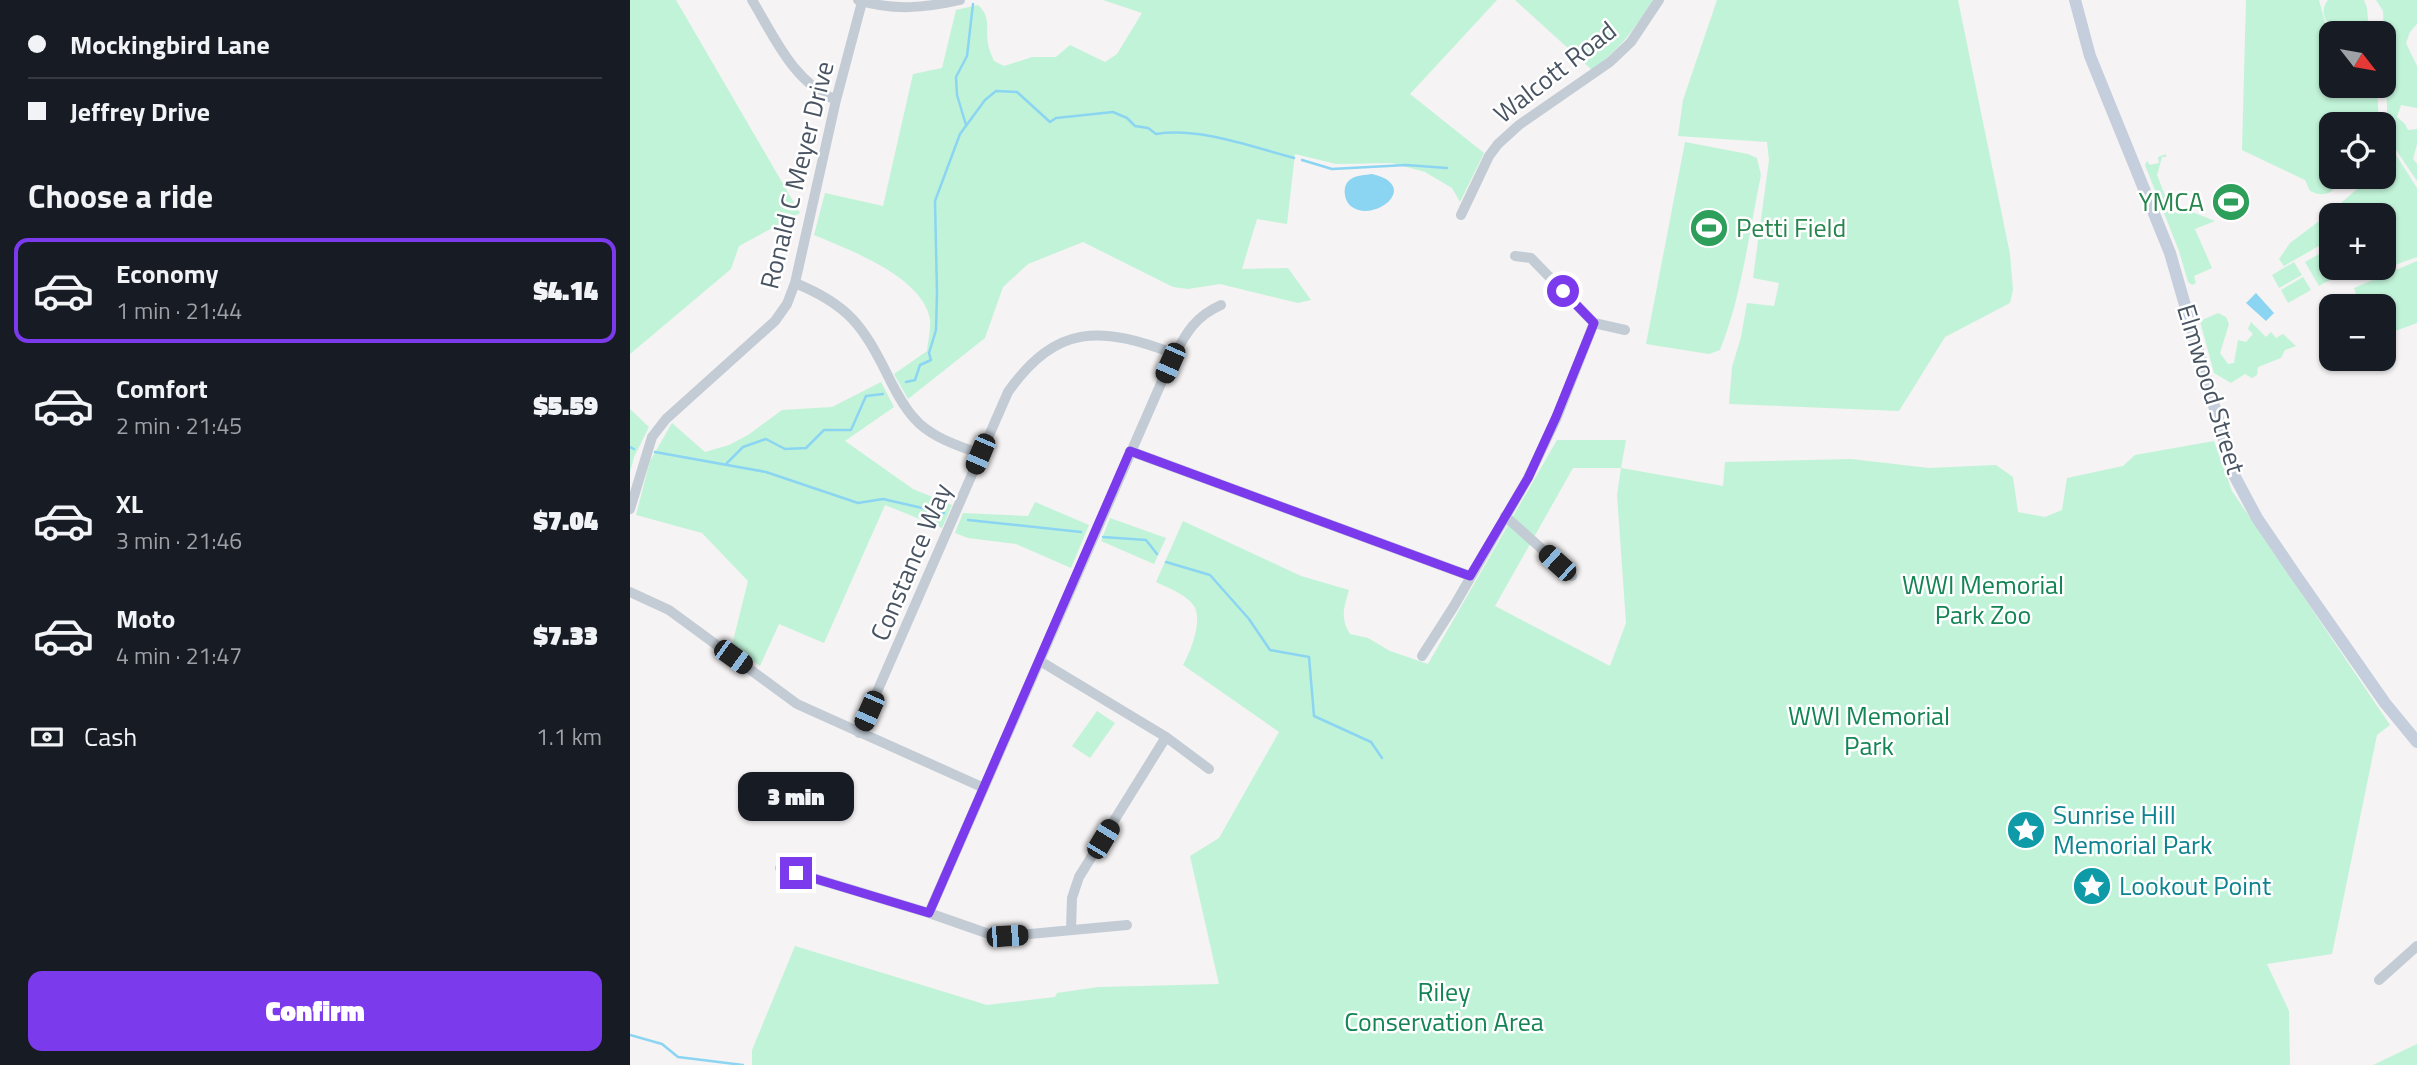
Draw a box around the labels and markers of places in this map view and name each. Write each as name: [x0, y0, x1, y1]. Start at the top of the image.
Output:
sports icon: YMCA: [2210, 181, 2252, 223]
place label: YMCA: [2139, 182, 2204, 221]
sports icon: Petti Field: [1688, 207, 1730, 249]
place label: Petti Field: [1736, 208, 1846, 247]
place label: Sunrise Hill Memorial Park: [2053, 795, 2213, 864]
place icon: Sunrise Hill Memorial Park: [2005, 809, 2047, 851]
place icon: Lookout Point: [2071, 865, 2113, 907]
place label: Lookout Point: [2119, 866, 2271, 905]

